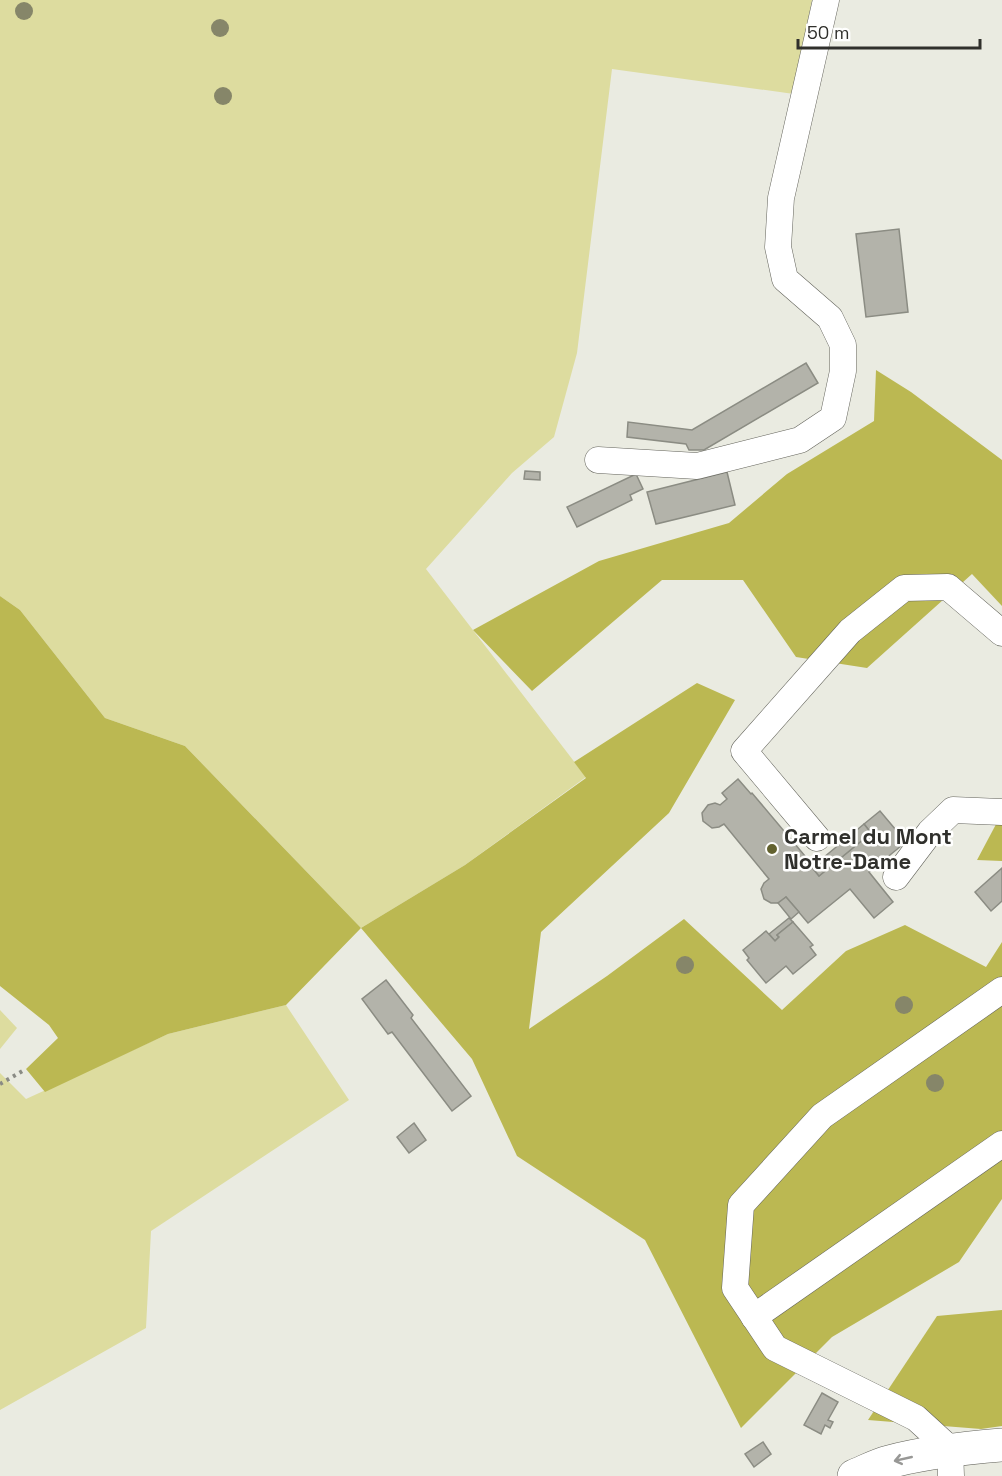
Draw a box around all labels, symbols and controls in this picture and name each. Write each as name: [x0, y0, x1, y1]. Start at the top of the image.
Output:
scale bar: [798, 12, 980, 50]
text: 50 m: [807, 21, 849, 44]
place label: Carmel du Mont Notre-Dame: [784, 822, 952, 875]
marker: Carmel du Mont Notre-Dame: [765, 842, 779, 856]
one-way arrow: [893, 1454, 913, 1465]

